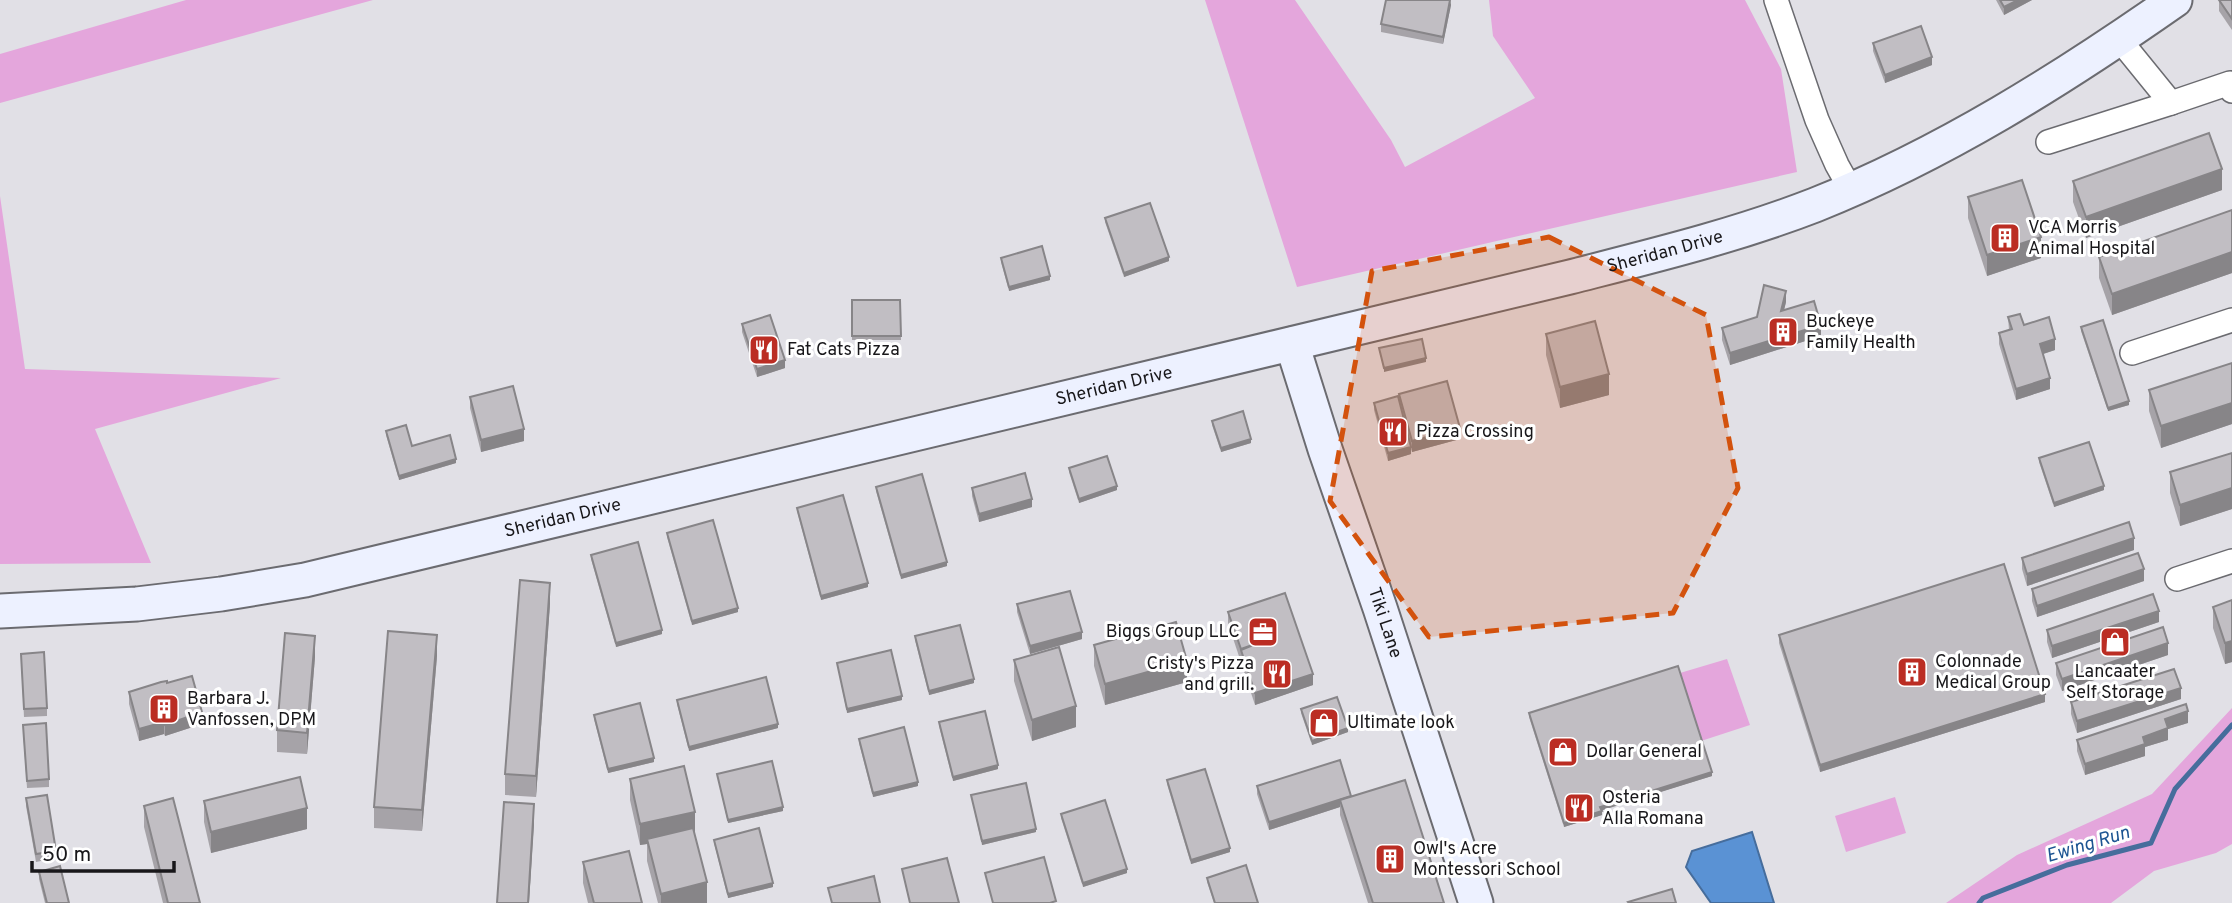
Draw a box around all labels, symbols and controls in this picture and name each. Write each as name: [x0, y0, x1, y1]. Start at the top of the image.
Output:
place label: VCA Morris Animal Hospital: [2028, 217, 2155, 261]
building icon: VCA Morris Animal Hospital: [1988, 221, 2022, 255]
street label: Sheridan Drive: [1604, 225, 1726, 279]
place label: Buckeye Family Health: [1806, 311, 1916, 355]
building icon: Buckeye Family Health: [1766, 315, 1800, 349]
restaurant icon: Fat Cats Pizza: [747, 333, 781, 367]
place label: Fat Cats Pizza: [787, 339, 900, 362]
street label: Sheridan Drive: [1053, 361, 1175, 411]
restaurant icon: Pizza Crossing: [1376, 415, 1410, 449]
place label: Pizza Crossing: [1416, 421, 1534, 444]
street label: Sheridan Drive: [502, 493, 624, 543]
street label: Tiki Lane: [1362, 584, 1407, 661]
office icon: Biggs Group LLC: [1246, 615, 1280, 649]
place label: Biggs Group LLC: [1106, 621, 1240, 644]
shop icon: Lancaater Self Storage: [2098, 625, 2132, 659]
place label: Colonnade Medical Group: [1935, 651, 2051, 695]
place label: Cristy's Pizza and grill.: [1147, 653, 1254, 697]
building icon: Colonnade Medical Group: [1895, 655, 1929, 689]
restaurant icon: Cristy's Pizza and grill.: [1260, 657, 1294, 691]
place label: Lancaater Self Storage: [2066, 661, 2164, 705]
place label: Barbara J. Vanfossen, DPM: [187, 688, 316, 732]
building icon: Barbara J. Vanfossen, DPM: [147, 692, 181, 726]
shop icon: Ultimate look: [1307, 706, 1341, 740]
place label: Ultimate look: [1347, 712, 1455, 735]
shop icon: Dollar General: [1546, 735, 1580, 769]
place label: Dollar General: [1586, 741, 1702, 764]
place label: Osteria Alla Romana: [1602, 787, 1704, 831]
restaurant icon: Osteria Alla Romana: [1562, 791, 1596, 825]
water label: Ewing Run: [2043, 821, 2133, 869]
scale bar: [32, 830, 173, 874]
place label: Owl's Acre Montessori School: [1413, 838, 1561, 882]
text: 50 m: [42, 842, 91, 869]
building icon: Owl's Acre Montessori School: [1373, 842, 1407, 876]

